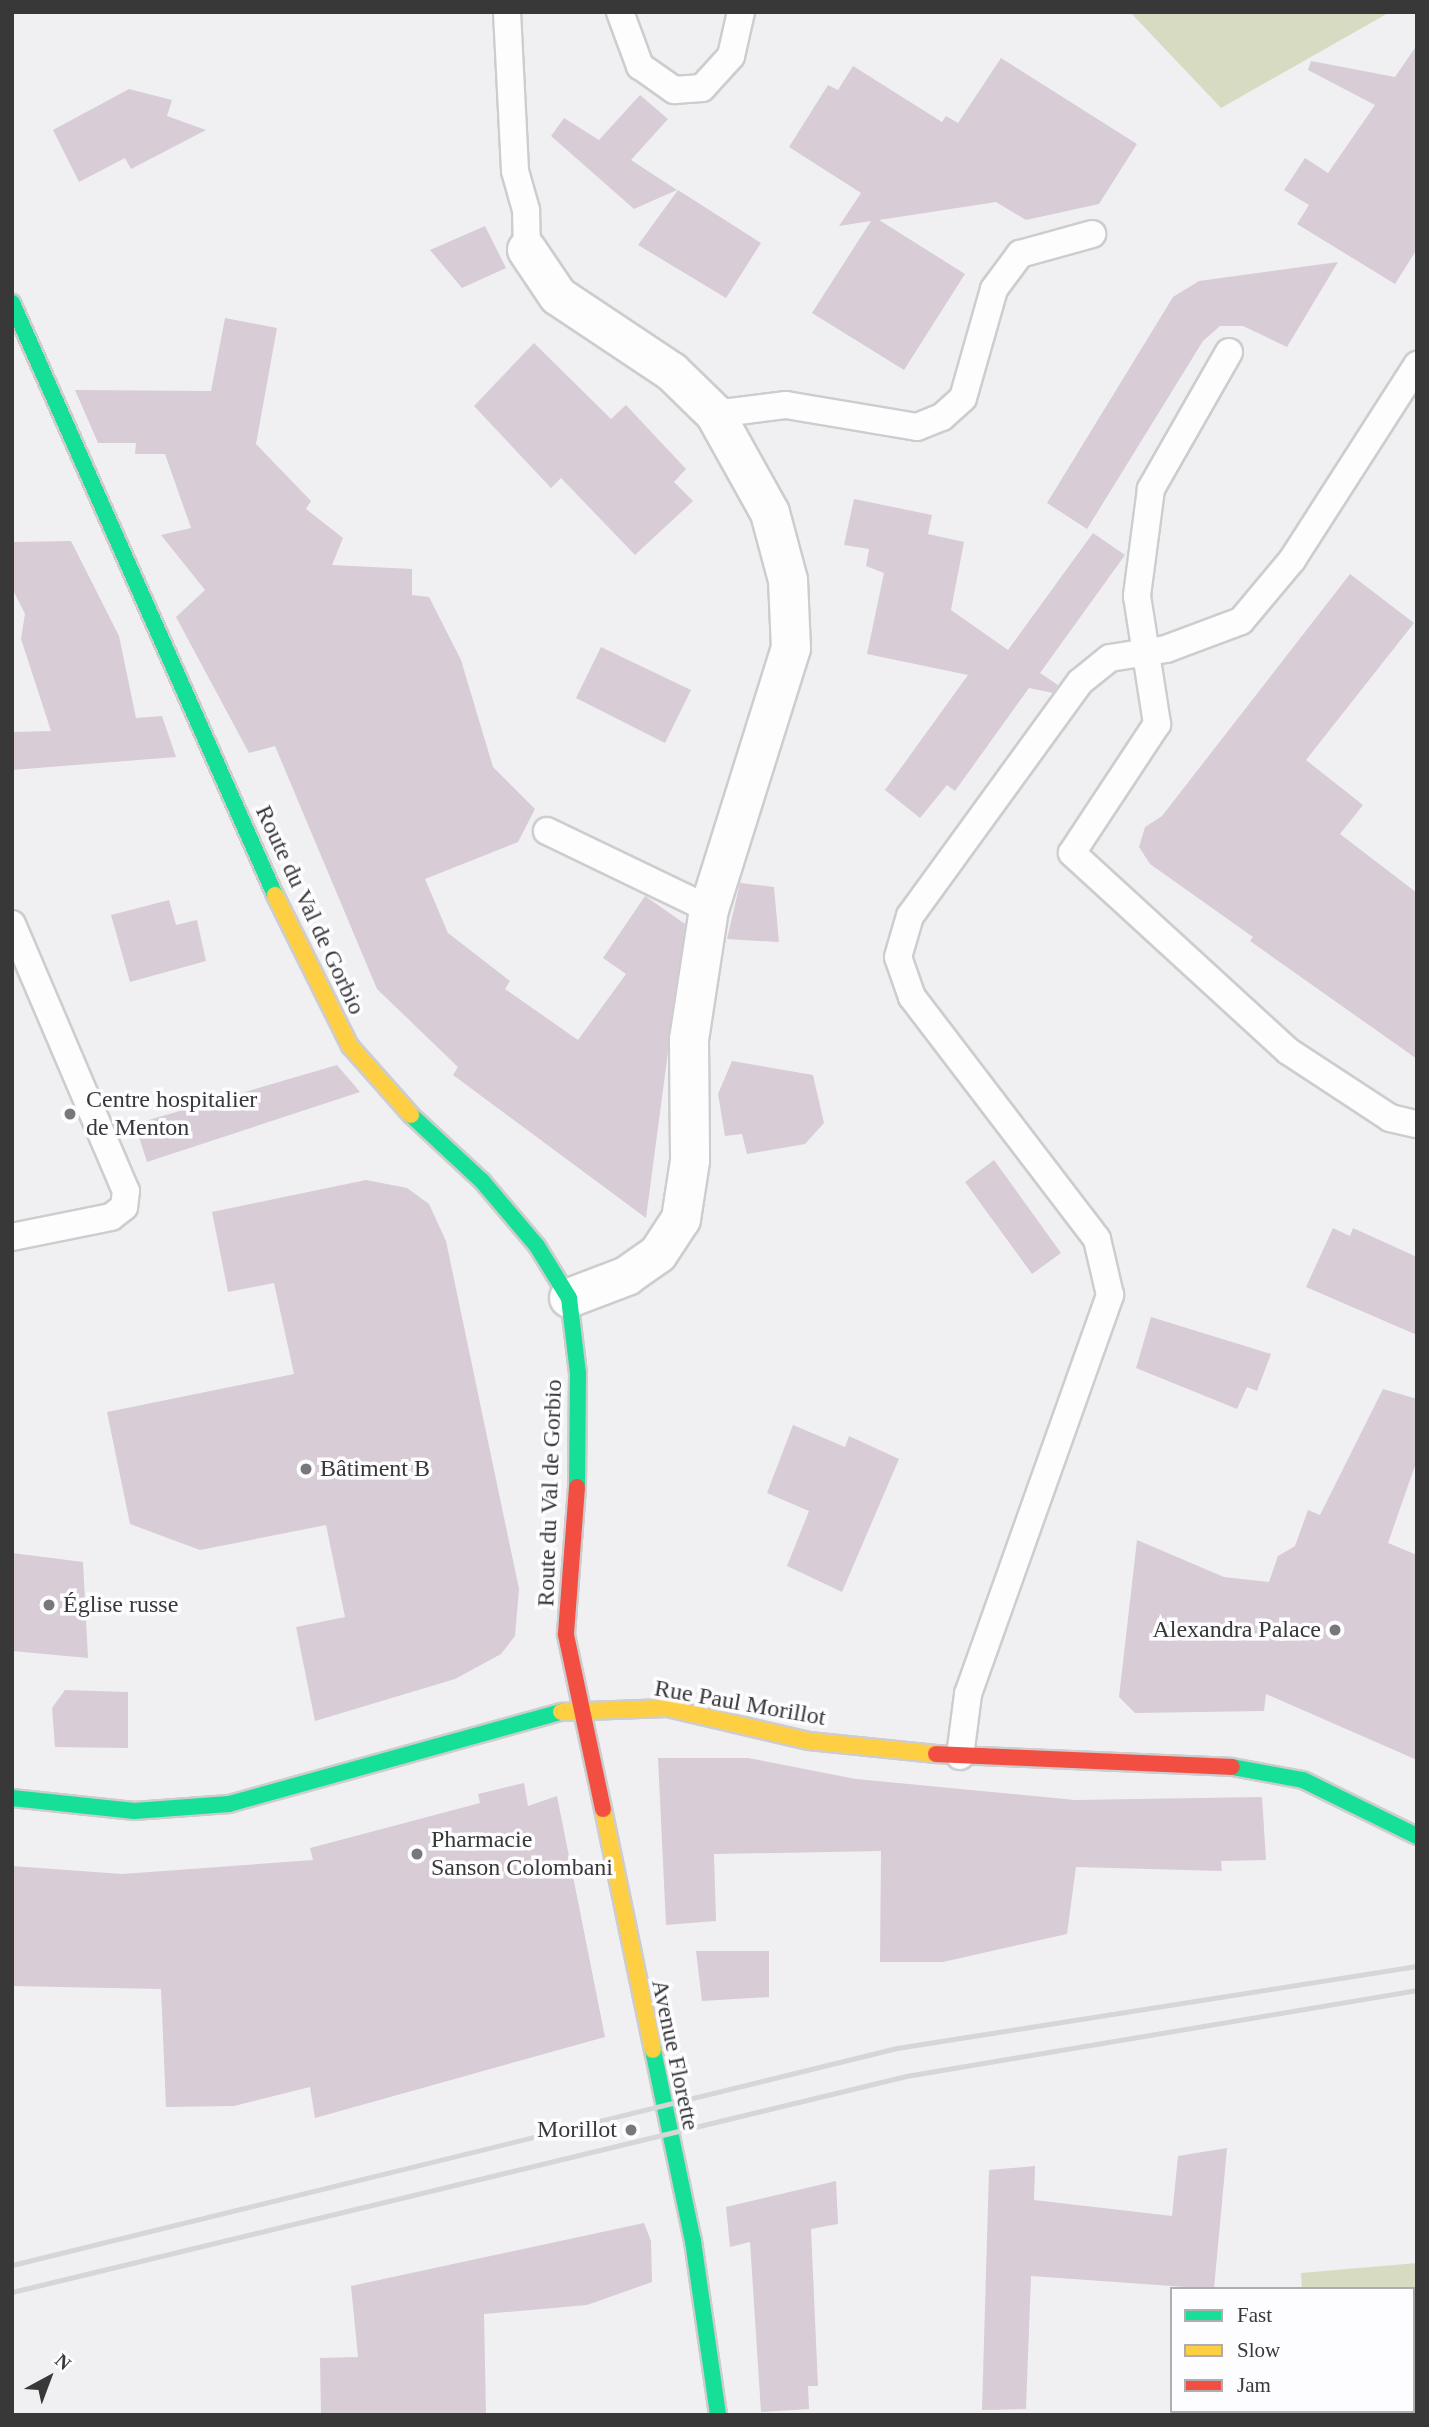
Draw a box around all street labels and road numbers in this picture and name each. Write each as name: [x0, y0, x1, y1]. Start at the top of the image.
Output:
street label: Route du Val de Gorbio: [249, 801, 371, 1019]
street label: Route du Val de Gorbio: [532, 1379, 568, 1607]
street label: Rue Paul Morillot: [652, 1674, 828, 1732]
street label: Avenue Florette: [645, 1977, 705, 2133]

